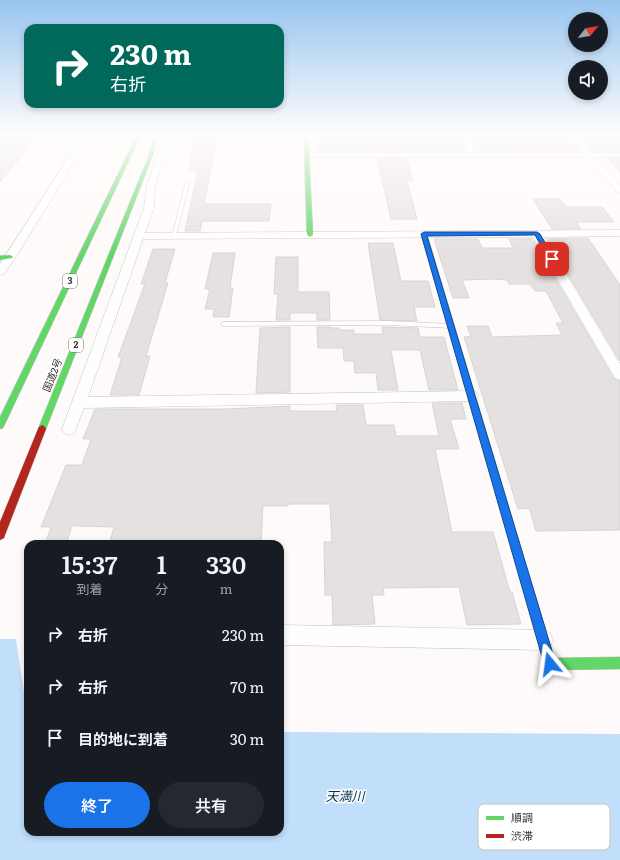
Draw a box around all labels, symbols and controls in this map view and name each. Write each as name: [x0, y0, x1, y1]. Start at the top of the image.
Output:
north arrow: [568, 12, 608, 52]
map controls: [568, 12, 608, 100]
text: 230 m: [110, 32, 191, 74]
icon: right: [44, 40, 96, 92]
button: sound: [568, 60, 608, 100]
text: 右折: [110, 70, 146, 97]
pin: [535, 242, 569, 276]
icon: arrive: [541, 248, 563, 270]
road number: 3: [63, 274, 77, 288]
road number: 2: [69, 338, 83, 352]
street label: 国道2号: [38, 356, 65, 394]
text: 15:37: [62, 546, 117, 581]
text: 1: [157, 546, 167, 581]
text: 330: [206, 546, 246, 581]
text: 到着: [77, 579, 103, 598]
text: 分: [155, 579, 168, 598]
text: m: [220, 579, 232, 598]
icon: right: [44, 623, 66, 645]
text: 右折: [78, 623, 108, 646]
text: 230 m: [222, 623, 264, 646]
position arrow: [529, 643, 571, 685]
icon: right: [44, 675, 66, 697]
text: 右折: [78, 675, 108, 698]
text: 70 m: [230, 675, 264, 698]
icon: arrive: [44, 727, 66, 749]
text: 目的地に到着: [78, 727, 168, 750]
text: 30 m: [230, 727, 264, 750]
button: 終了: [44, 782, 150, 828]
button: 共有: [158, 782, 264, 828]
water label: 天満川: [325, 786, 366, 805]
legend: [478, 804, 610, 850]
text: 順調: [511, 809, 533, 825]
text: 渋滞: [511, 827, 533, 843]

